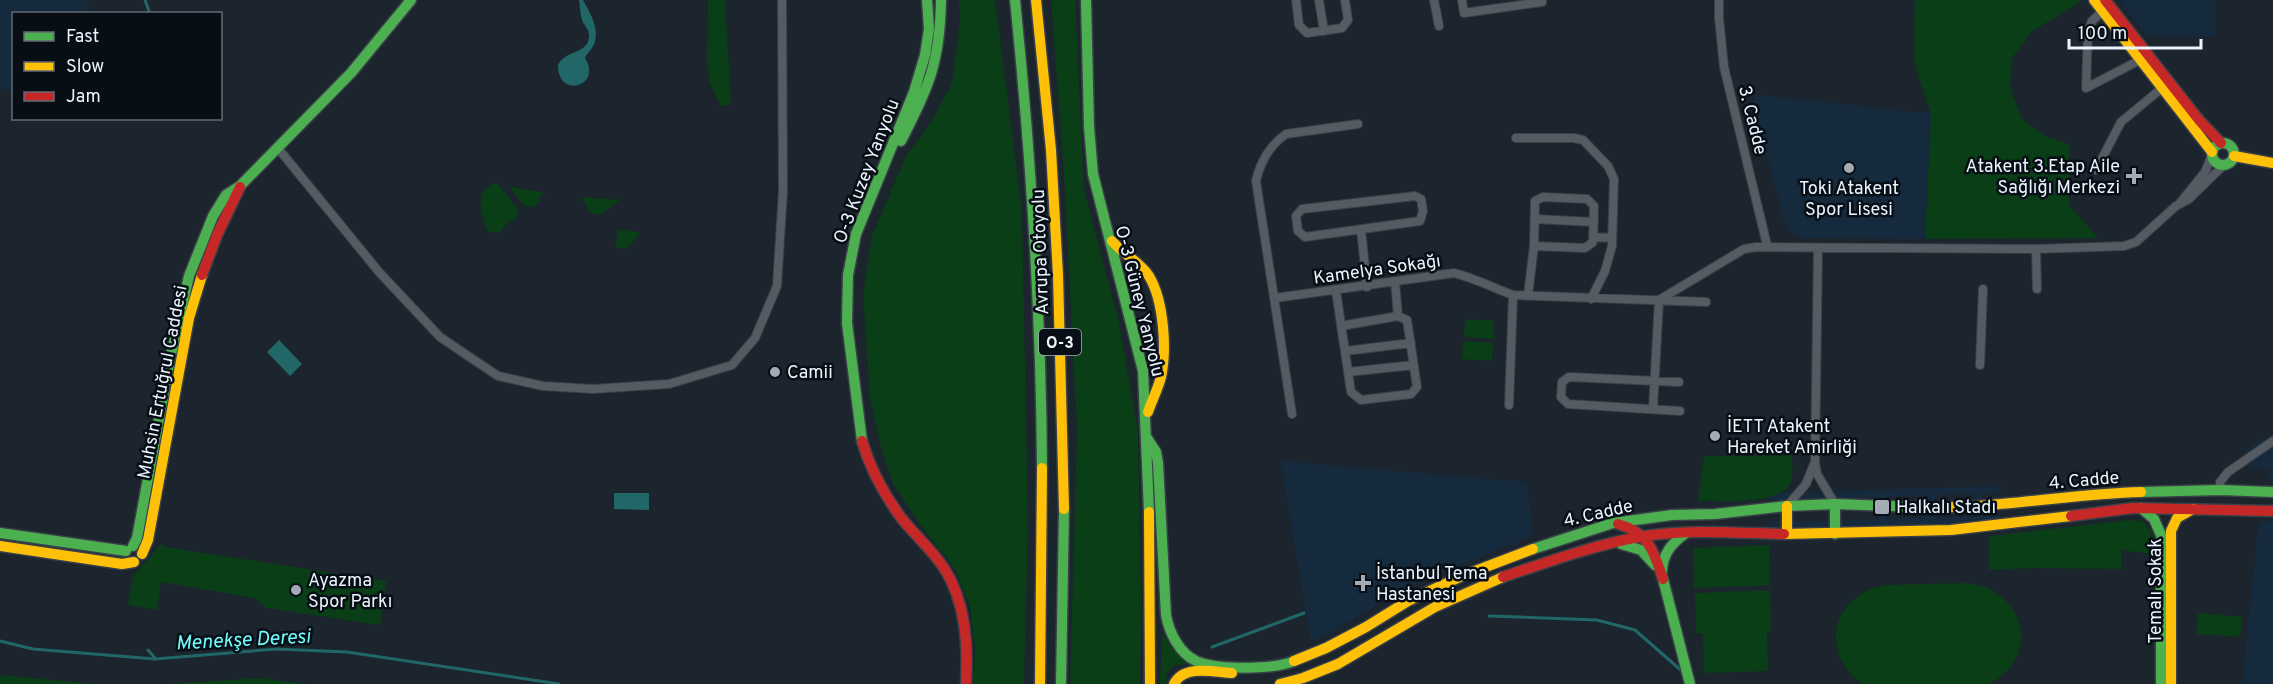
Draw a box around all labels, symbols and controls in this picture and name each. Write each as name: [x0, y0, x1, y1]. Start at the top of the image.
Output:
legend: [12, 12, 222, 120]
scale bar: [2069, 12, 2201, 50]
text: 100 m: [2078, 23, 2127, 46]
text: Fast: [66, 26, 99, 49]
text: Slow: [66, 56, 104, 79]
street label: 3. Cadde: [1732, 83, 1771, 157]
text: Jam: [66, 86, 101, 109]
street label: O-3 Kuzey Yanyolu: [829, 96, 906, 247]
place label: Atakent 3.Etap Aile Sağlığı Merkezi: [1965, 156, 2120, 200]
marker: Toki Atakent Spor Lisesi: [1842, 161, 1856, 175]
marker: Atakent 3.Etap Aile Sağlığı Merkezi: [2125, 167, 2143, 185]
place label: Toki Atakent Spor Lisesi: [1799, 178, 1899, 222]
street label: Avrupa Otoyolu: [1028, 189, 1055, 315]
street label: O-3 Güney Yanyolu: [1109, 223, 1168, 379]
street label: Kamelya Sokağı: [1312, 250, 1442, 291]
street label: Muhsin Ertuğrul Caddesi: [133, 283, 194, 481]
road number: O-3: [1039, 329, 1081, 355]
place label: Camii: [787, 362, 833, 385]
marker: Camii: [768, 365, 782, 379]
place label: İETT Atakent Hareket Amirliği: [1727, 414, 1857, 460]
marker: İETT Atakent Hareket Amirliği: [1708, 429, 1722, 443]
street label: 4. Cadde: [2048, 467, 2120, 496]
street label: 4. Cadde: [1561, 495, 1635, 534]
place label: Halkalı Stadı: [1896, 497, 1996, 520]
marker: Halkalı Stadı: [1873, 498, 1891, 516]
street label: Temalı Sokak: [2145, 538, 2168, 644]
place label: İstanbul Tema Hastanesi: [1376, 561, 1487, 607]
place label: Ayazma Spor Parkı: [308, 570, 392, 614]
marker: İstanbul Tema Hastanesi: [1354, 574, 1372, 592]
marker: Ayazma Spor Parkı: [289, 583, 303, 597]
water label: Menekşe Deresi: [175, 624, 312, 658]

